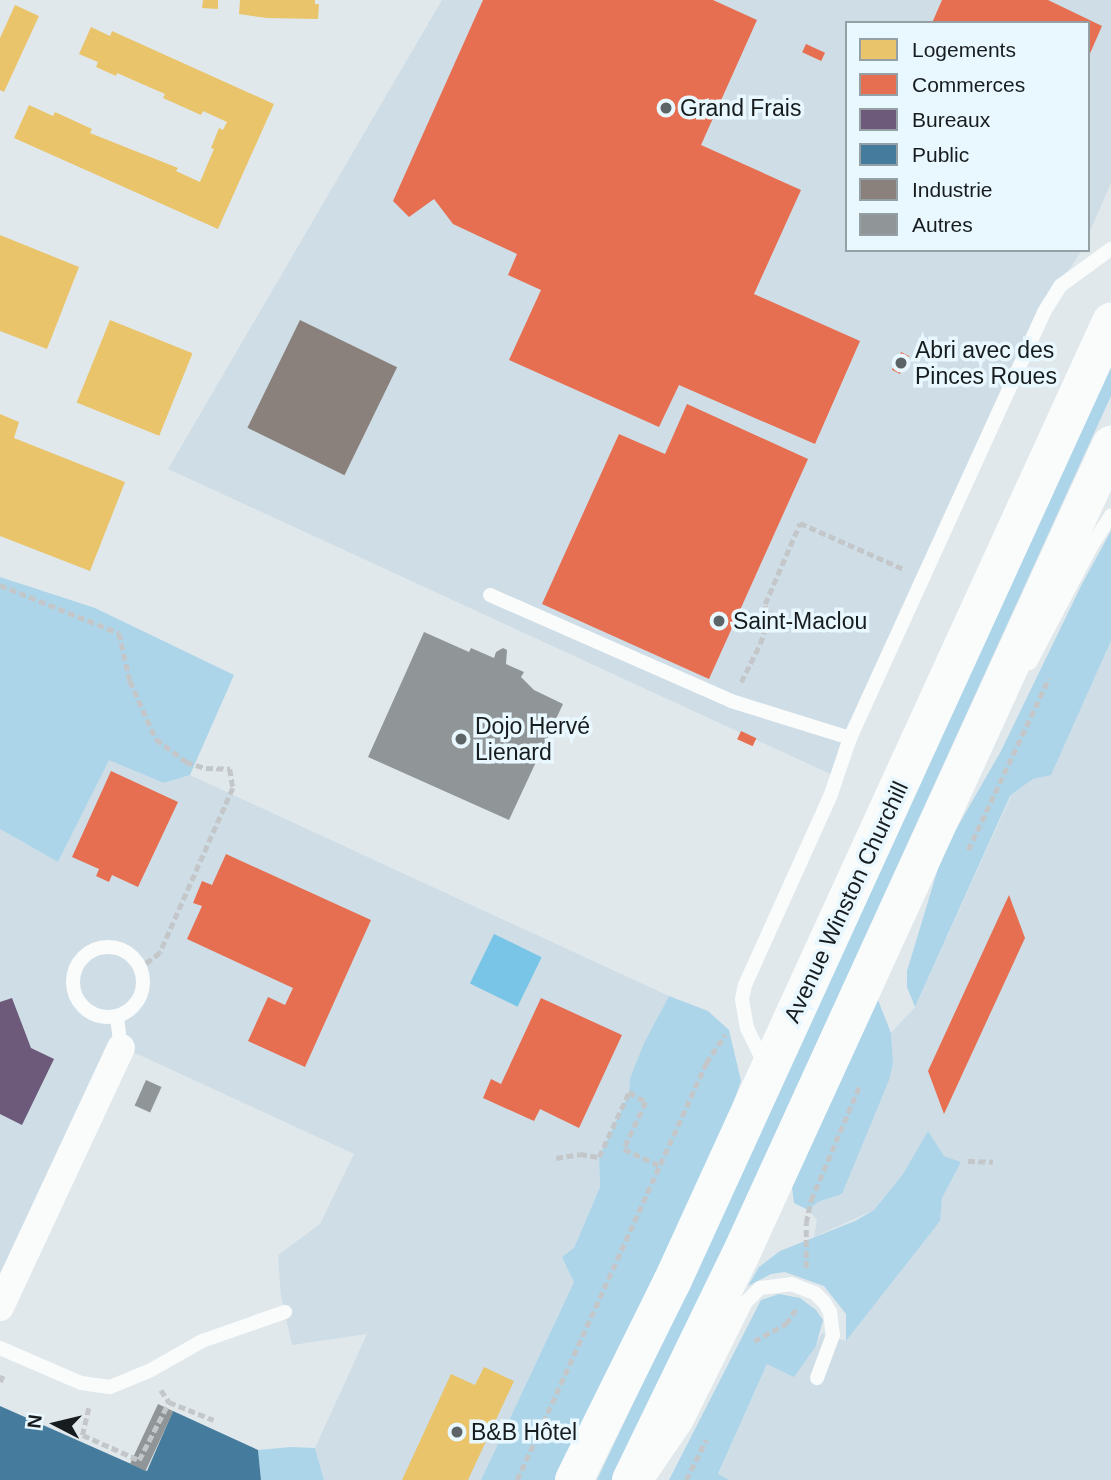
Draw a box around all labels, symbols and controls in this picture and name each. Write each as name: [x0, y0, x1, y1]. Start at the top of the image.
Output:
legend: [845, 21, 1090, 252]
text: Logements: [912, 38, 1016, 61]
text: Commerces: [912, 73, 1025, 96]
place label: Grand Frais: [680, 94, 801, 122]
marker: Grand Frais: [658, 100, 674, 116]
text: Bureaux: [912, 108, 990, 131]
text: Public: [912, 143, 969, 166]
text: Industrie: [912, 178, 993, 201]
text: Autres: [912, 213, 973, 236]
place label: Abri avec des Pinces Roues: [915, 336, 1057, 390]
marker: Abri avec des Pinces Roues: [893, 355, 909, 371]
place label: Saint-Maclou: [733, 607, 867, 635]
marker: Saint-Maclou: [711, 613, 727, 629]
place label: Dojo Hervé Lienard: [475, 712, 590, 766]
marker: Dojo Hervé Lienard: [453, 731, 469, 747]
street label: Avenue Winston Churchill: [778, 777, 914, 1027]
north arrow: [21, 1389, 91, 1459]
text: N: [23, 1413, 46, 1429]
place label: B&B Hôtel: [471, 1418, 577, 1446]
marker: B&B Hôtel: [449, 1424, 465, 1440]

